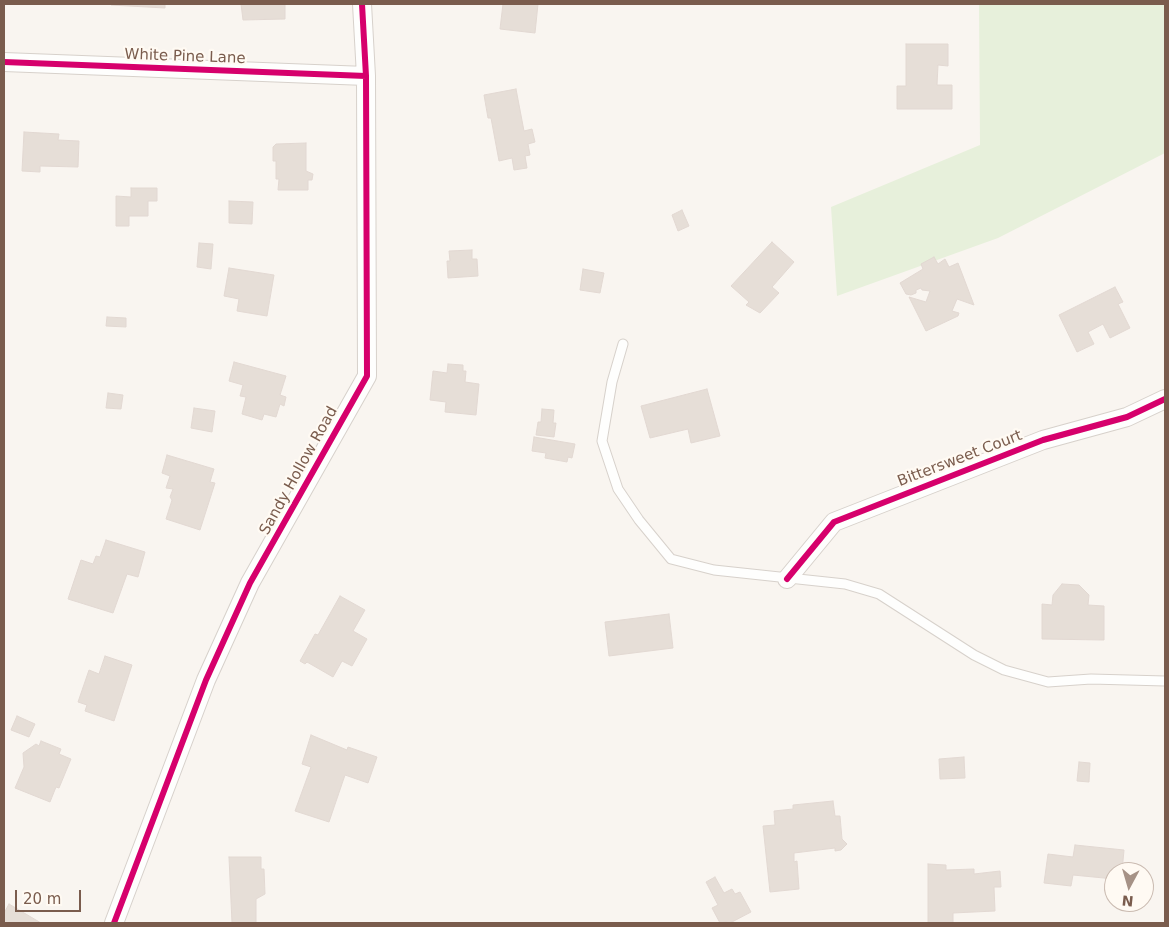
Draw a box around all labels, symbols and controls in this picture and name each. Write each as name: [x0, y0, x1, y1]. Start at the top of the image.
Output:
street label: White Pine Lane: [124, 46, 246, 68]
street label: Sandy Hollow Road: [256, 404, 342, 538]
street label: Bittersweet Court: [895, 427, 1025, 491]
north arrow: [1104, 862, 1154, 912]
scale bar: [18, 880, 84, 912]
text: 20 m: [23, 890, 61, 908]
text: N: [1121, 892, 1134, 909]

